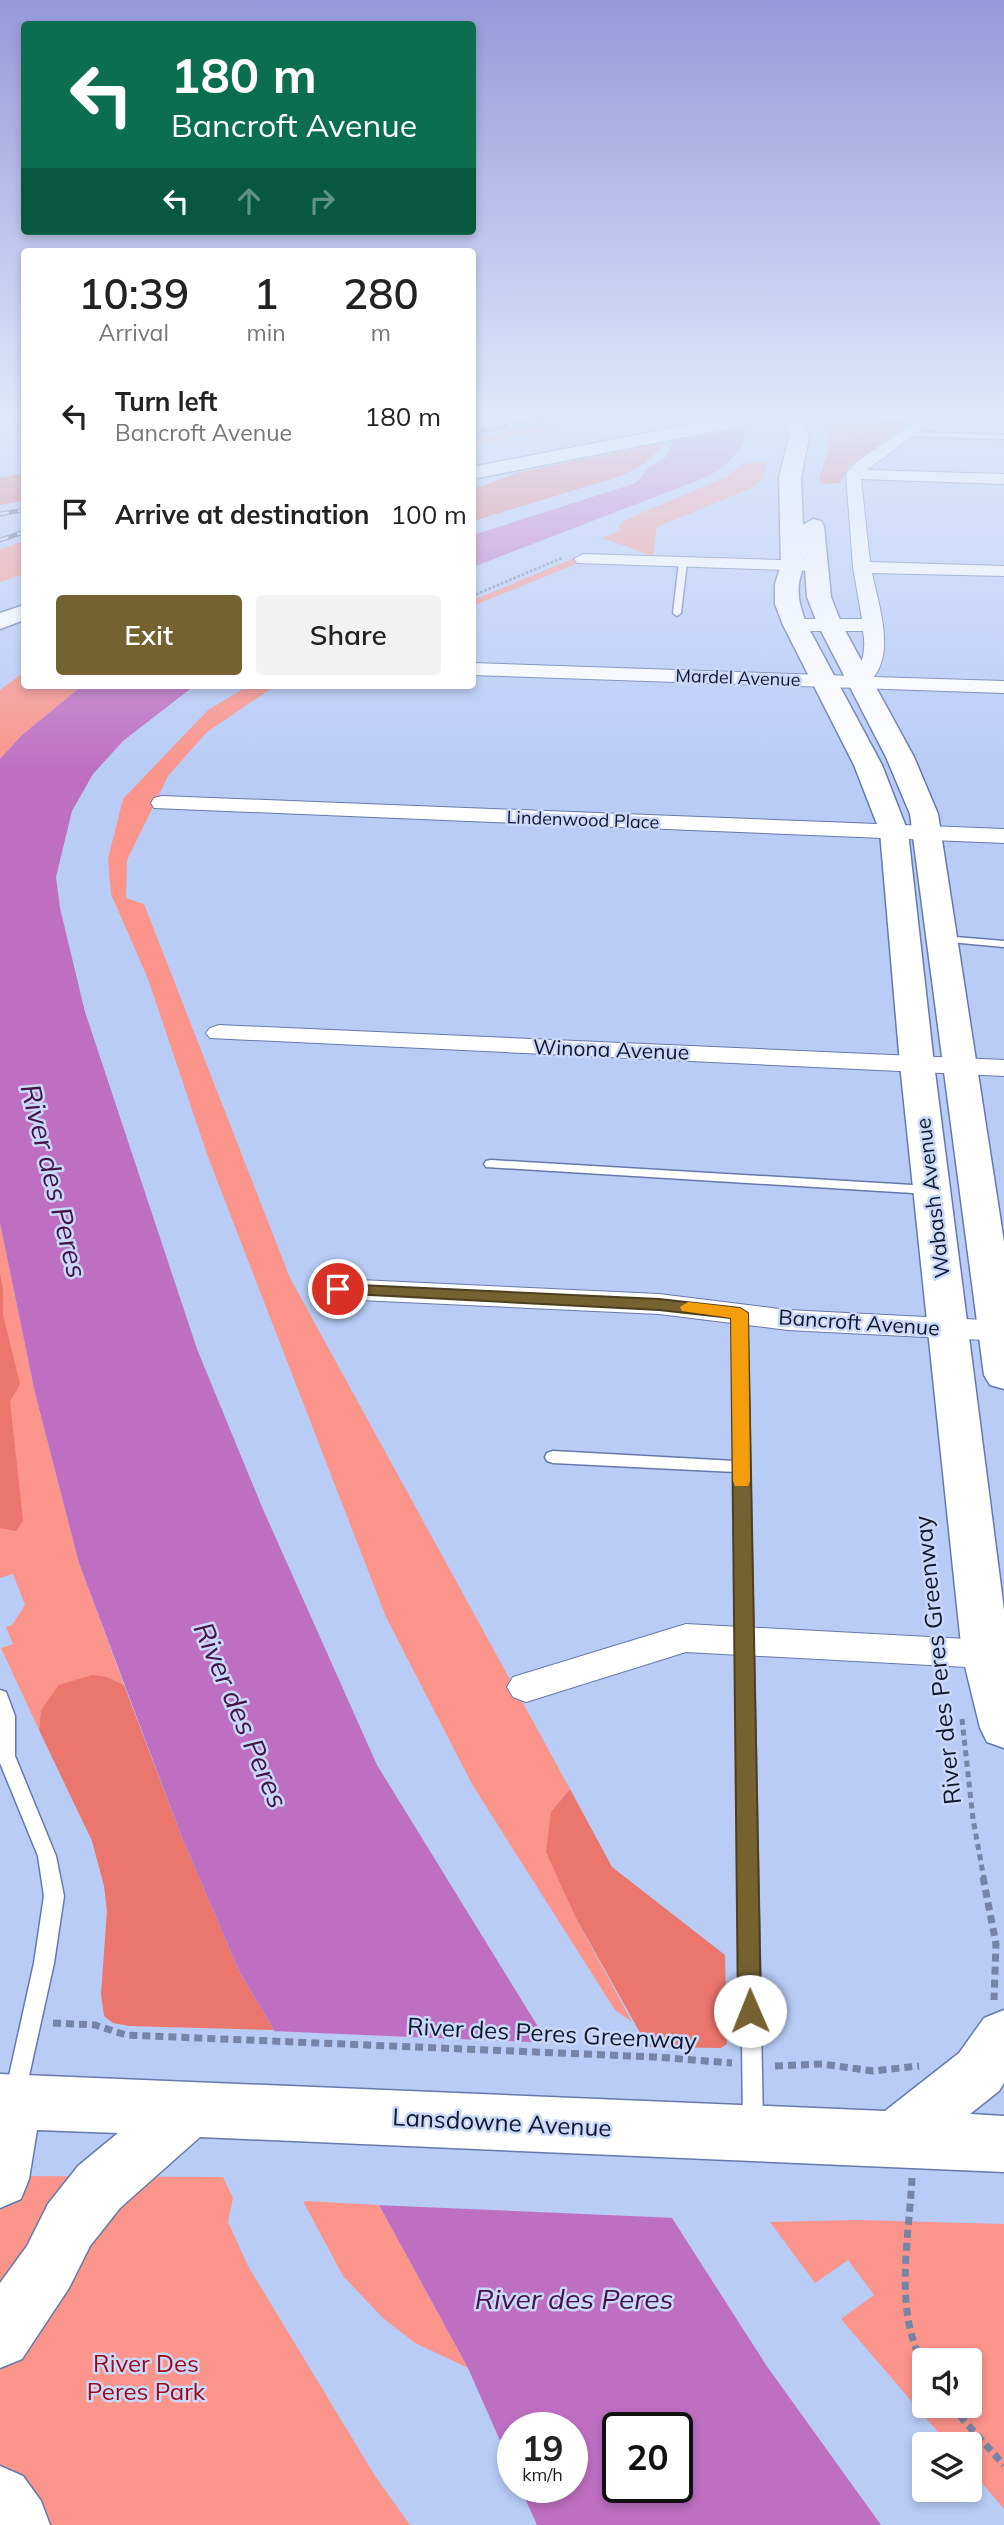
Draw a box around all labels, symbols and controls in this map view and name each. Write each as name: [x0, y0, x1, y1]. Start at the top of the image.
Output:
text: 180 m: [171, 44, 317, 105]
icon: left: [56, 49, 147, 140]
text: Bancroft Avenue: [171, 105, 417, 145]
icon: left: [157, 182, 195, 220]
icon: ahead: [230, 182, 268, 220]
icon: right: [303, 182, 341, 220]
text: 10:39: [78, 267, 189, 320]
text: 1: [253, 267, 279, 320]
text: 280: [343, 267, 419, 320]
text: Arrival: [99, 318, 169, 347]
text: min: [246, 318, 286, 347]
text: m: [371, 318, 391, 347]
text: Turn left: [115, 385, 217, 418]
icon: left: [56, 397, 94, 435]
text: 180 m: [365, 400, 441, 433]
text: Bancroft Avenue: [115, 418, 292, 447]
icon: arrive: [56, 495, 94, 533]
text: Arrive at destination: [115, 498, 370, 531]
text: 100 m: [391, 498, 467, 531]
button: Exit: [56, 595, 242, 675]
button: Share: [256, 595, 441, 675]
street label: Mardel Avenue: [675, 664, 801, 691]
street label: Lindenwood Place: [506, 805, 660, 834]
street label: Winona Avenue: [533, 1033, 690, 1065]
water label: River des Peres: [13, 1080, 95, 1281]
street label: Wabash Avenue: [909, 1116, 955, 1280]
pin: [308, 1259, 368, 1319]
icon: arrive: [319, 1270, 357, 1308]
street label: Bancroft Avenue: [778, 1303, 941, 1341]
street label: River des Peres Greenway: [907, 1514, 967, 1806]
water label: River des Peres: [187, 1617, 296, 1813]
position arrow: [713, 1974, 787, 2048]
street label: River des Peres Greenway: [406, 2010, 698, 2056]
street label: Lansdowne Avenue: [392, 2101, 612, 2143]
water label: River des Peres: [475, 2281, 673, 2316]
park label: River Des Peres Park: [87, 2348, 206, 2406]
map controls: [912, 2348, 982, 2502]
button: sound: [912, 2348, 982, 2418]
speed limit sign: 20: [602, 2412, 693, 2503]
text: 19: [521, 2426, 564, 2470]
button: layers: [912, 2432, 982, 2502]
text: km/h: [522, 2463, 563, 2486]

